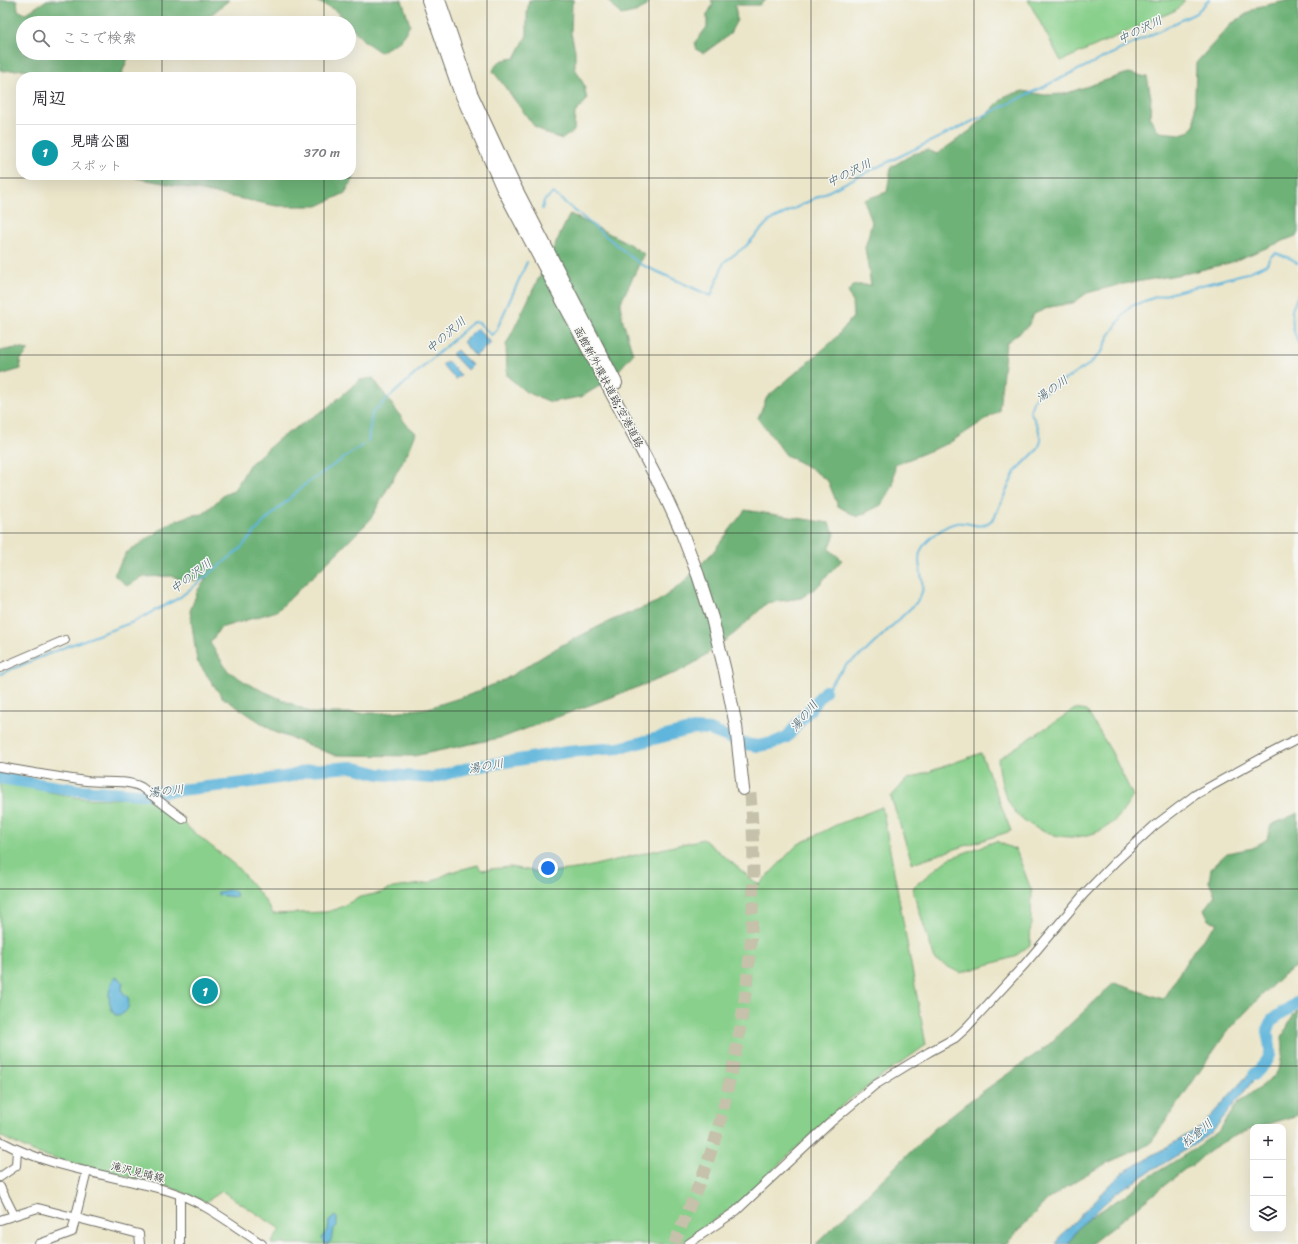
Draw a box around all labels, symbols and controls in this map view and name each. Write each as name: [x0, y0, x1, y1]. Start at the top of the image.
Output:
water label: 中の沢川: [1114, 10, 1166, 50]
search box: [16, 16, 356, 60]
text: ここで検索: [62, 25, 137, 51]
icon: search: [30, 27, 52, 49]
text: 周辺: [32, 83, 66, 113]
text: 見晴公園: [70, 128, 130, 154]
text: 1: [42, 141, 48, 164]
text: 370 m: [304, 141, 340, 164]
water label: 中の沢川: [823, 153, 875, 193]
text: スポット: [70, 154, 122, 177]
water label: 中の沢川: [421, 311, 471, 359]
street label: 函館新外環状道路;空港道路: [568, 323, 649, 451]
water label: 湯の川: [1031, 370, 1073, 408]
water label: 中の沢川: [165, 553, 217, 599]
water label: 湯の川: [784, 695, 824, 737]
water label: 湯の川: [466, 752, 506, 780]
water label: 湯の川: [147, 778, 185, 804]
your location: [538, 858, 558, 878]
pin: 1: [192, 976, 218, 1006]
water label: 松倉川: [1176, 1113, 1218, 1153]
map controls: [1250, 1124, 1286, 1232]
button: +: [1250, 1124, 1286, 1160]
street label: 滝沢見晴線: [109, 1157, 167, 1188]
button: −: [1250, 1160, 1286, 1196]
button: layers: [1250, 1196, 1286, 1232]

